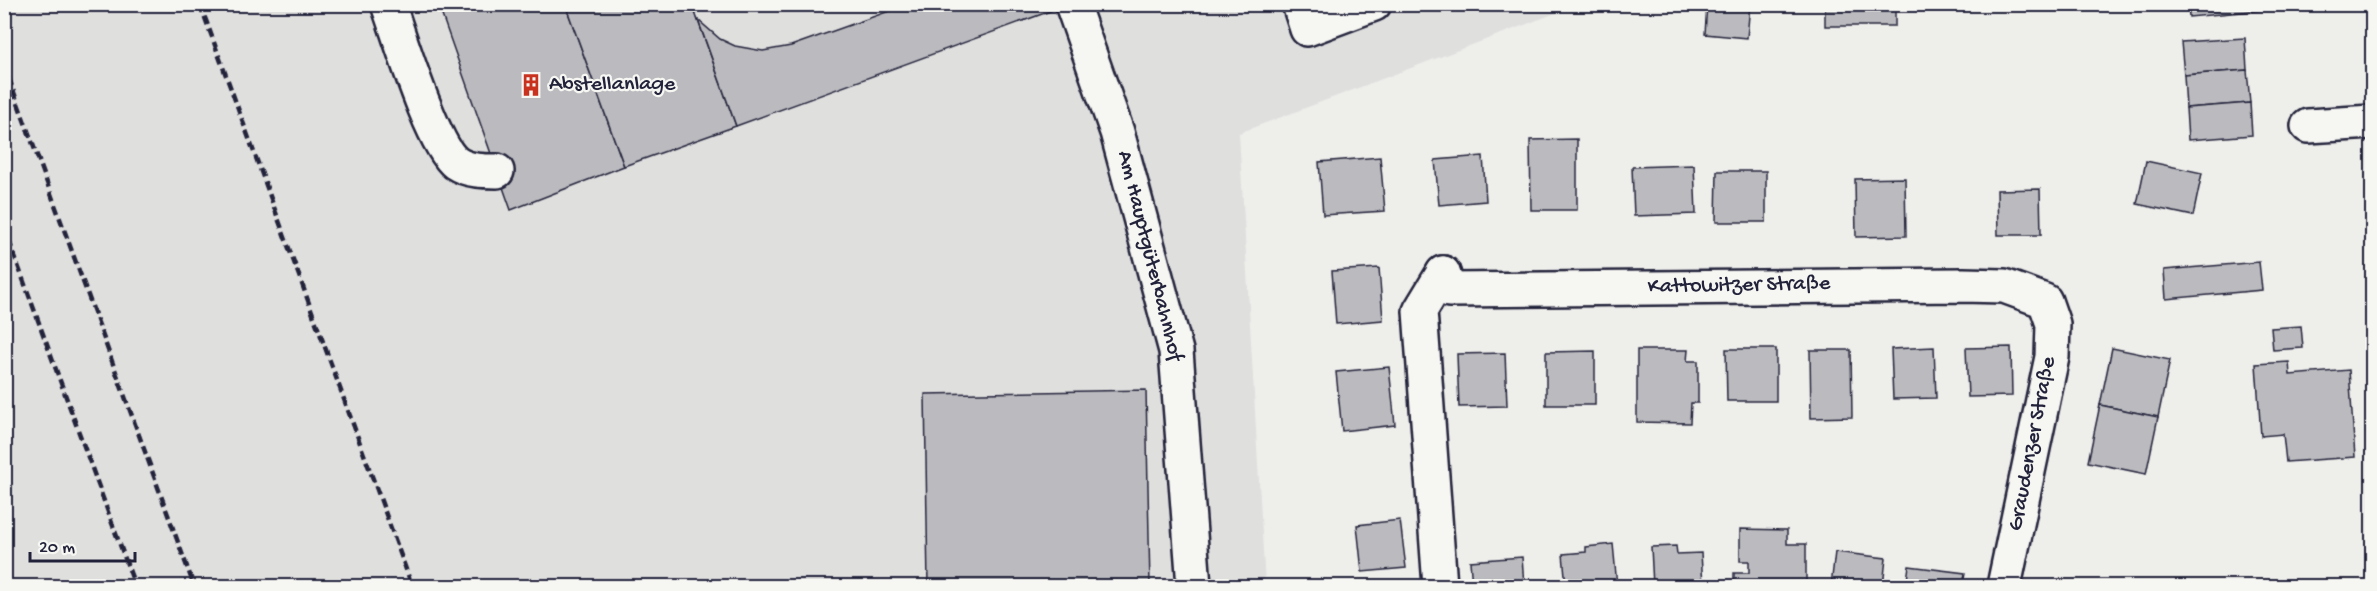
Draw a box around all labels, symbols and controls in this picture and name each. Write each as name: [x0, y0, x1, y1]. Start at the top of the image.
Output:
building icon: Abstellanlage: [518, 72, 544, 98]
place label: Abstellanlage: [549, 72, 676, 98]
street label: Am Hauptgüterbahnhof: [1110, 148, 1188, 366]
street label: Kattowitzer Straße: [1648, 271, 1831, 301]
street label: Graudenzer Straße: [2003, 354, 2063, 533]
scale bar: [30, 525, 135, 563]
text: 20 m: [39, 538, 75, 559]

